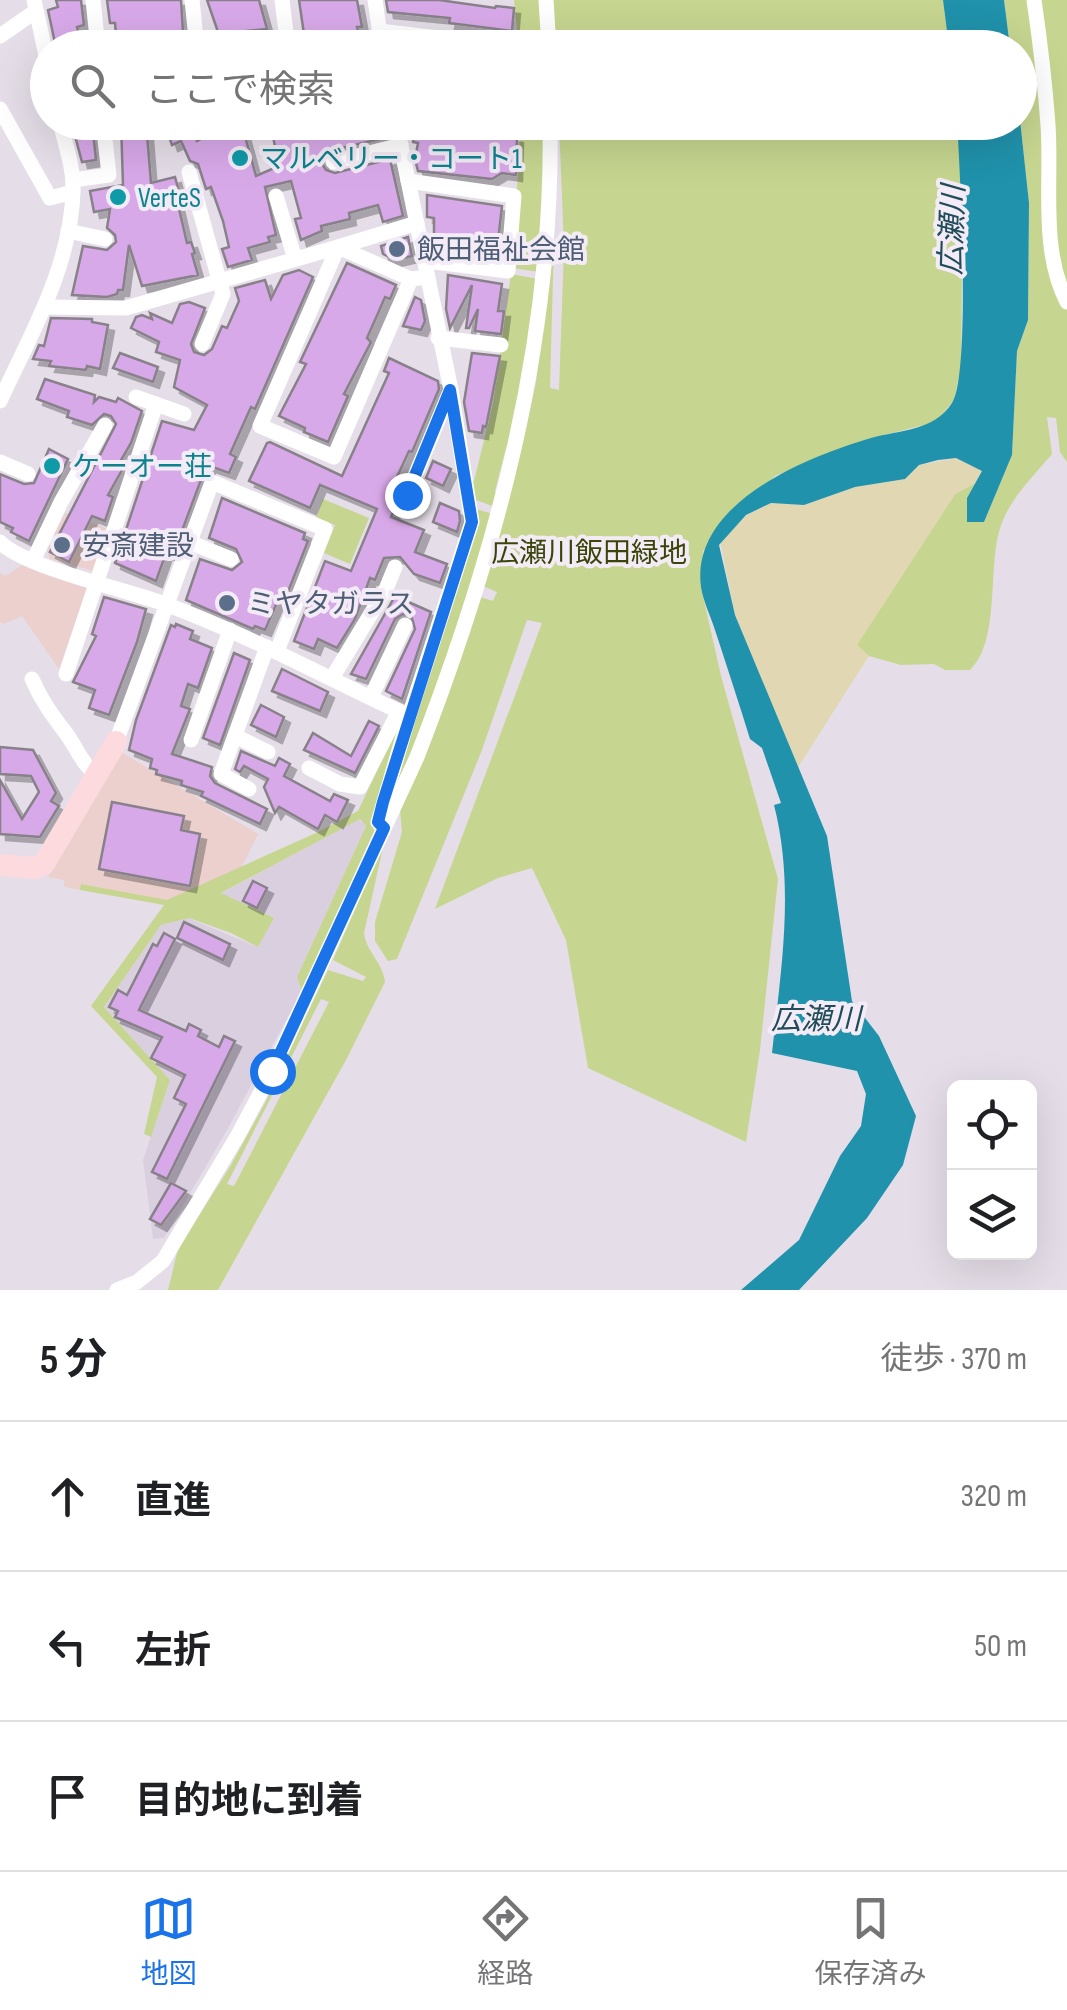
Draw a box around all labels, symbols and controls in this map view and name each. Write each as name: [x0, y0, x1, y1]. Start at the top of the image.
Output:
search box: [30, 30, 1037, 140]
icon: search: [65, 58, 120, 113]
text: ここで検索: [145, 68, 335, 113]
place label: マルベリー・コート1: [260, 143, 522, 176]
marker: マルベリー・コート1: [229, 147, 251, 169]
water label: 広瀬川: [933, 181, 973, 276]
place label: VerteS: [138, 182, 201, 215]
marker: VerteS: [107, 186, 129, 208]
place label: 飯田福祉会館: [417, 234, 585, 267]
marker: 飯田福祉会館: [386, 238, 408, 260]
place label: ケーオー荘: [72, 451, 212, 484]
marker: ケーオー荘: [41, 455, 63, 477]
route end: [385, 473, 431, 519]
place label: 安斎建設: [82, 530, 194, 563]
marker: 安斎建設: [51, 534, 73, 556]
park label: 広瀬川飯田緑地: [491, 537, 687, 570]
place label: ミヤタガラス: [247, 588, 414, 621]
marker: ミヤタガラス: [216, 592, 238, 614]
water label: 広瀬川: [771, 1002, 864, 1038]
route start: [250, 1049, 296, 1095]
map controls: [947, 1080, 1037, 1260]
button: locate: [947, 1080, 1037, 1170]
button: layers: [947, 1170, 1037, 1260]
text: 5 分: [40, 1335, 107, 1386]
text: 徒歩 · 370 m: [880, 1340, 1027, 1379]
icon: ahead: [40, 1469, 95, 1524]
text: 320 m: [960, 1477, 1027, 1516]
text: 直進: [135, 1479, 211, 1524]
icon: left: [40, 1619, 95, 1674]
text: 50 m: [974, 1627, 1027, 1666]
text: 左折: [135, 1629, 211, 1674]
icon: arrive: [40, 1769, 95, 1824]
text: 目的地に到着: [135, 1779, 363, 1824]
tab: 地図: [140, 1891, 197, 1991]
tab: 経路: [477, 1891, 534, 1991]
tab: 保存済み: [814, 1891, 927, 1991]

